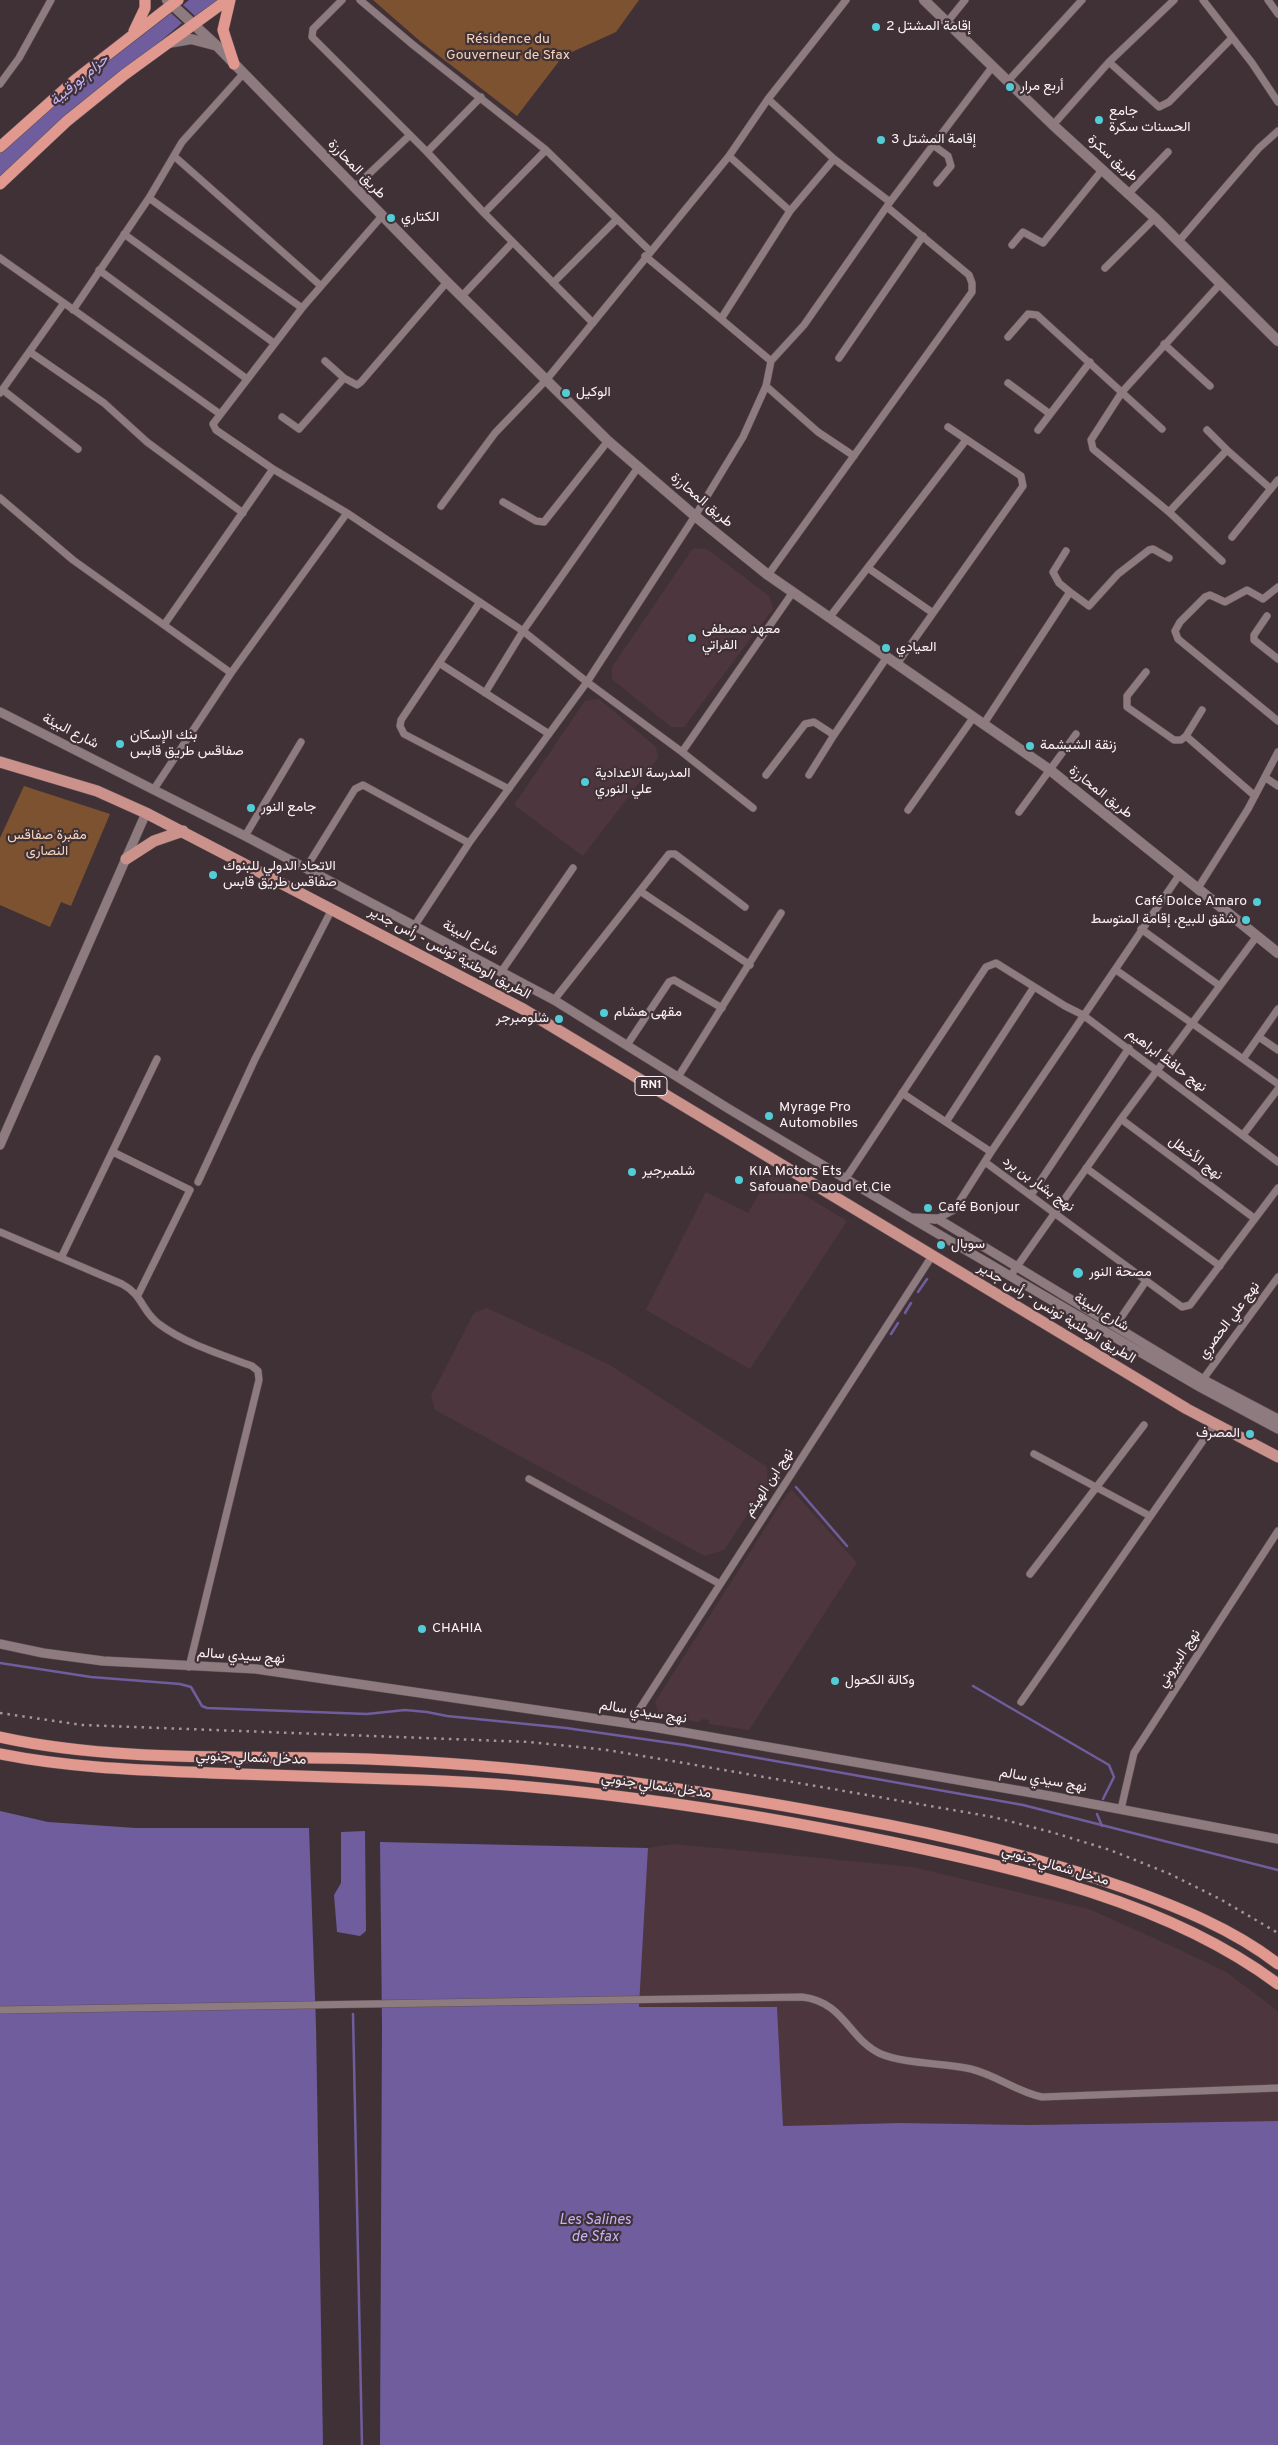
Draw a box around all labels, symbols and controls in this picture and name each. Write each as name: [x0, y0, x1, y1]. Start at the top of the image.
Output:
place label: إقامة المشتل 2: [886, 19, 971, 35]
marker: إقامة المشتل 2: [870, 21, 882, 33]
park label: Résidence du Gouverneur de Sfax: [446, 32, 570, 64]
water label: حزام بورقيبة: [47, 51, 113, 111]
place label: أربع مرار: [1020, 79, 1063, 95]
marker: أربع مرار: [1004, 81, 1016, 93]
place label: جامع الحسنات سكرة: [1109, 104, 1191, 136]
marker: جامع الحسنات سكرة: [1093, 114, 1105, 126]
place label: إقامة المشتل 3: [891, 132, 976, 148]
street label: طريق سكرة: [1083, 132, 1141, 186]
marker: إقامة المشتل 3: [875, 134, 887, 146]
street label: طريق المحارزة: [323, 137, 389, 203]
place label: الكتاري: [401, 210, 439, 226]
marker: الكتاري: [385, 212, 397, 224]
place label: الوكيل: [576, 385, 611, 401]
marker: الوكيل: [560, 387, 572, 399]
street label: طريق المحارزة: [666, 470, 736, 532]
place label: معهد مصطفى الفراتي: [702, 622, 780, 654]
marker: معهد مصطفى الفراتي: [686, 632, 698, 644]
place label: العيادي: [896, 640, 937, 656]
marker: العيادي: [880, 642, 892, 654]
street label: شارع البيئة: [39, 711, 101, 753]
place label: بنك الإسكان صفاقس طريق قابس: [130, 728, 244, 760]
marker: بنك الإسكان صفاقس طريق قابس: [114, 738, 126, 750]
place label: زنقة الشيشمة: [1040, 738, 1117, 754]
marker: زنقة الشيشمة: [1024, 740, 1036, 752]
street label: طريق المحارزة: [1065, 763, 1135, 823]
place label: المدرسة الاعدادية علي النوري: [595, 766, 691, 799]
marker: المدرسة الاعدادية علي النوري: [579, 776, 591, 788]
place label: جامع النور: [261, 800, 316, 816]
marker: جامع النور: [245, 802, 257, 814]
park label: مقبرة صفاقس النصارى: [7, 828, 87, 860]
place label: الاتحاد الدولي للبنوك صفاقس طريق قابس: [223, 859, 337, 892]
marker: الاتحاد الدولي للبنوك صفاقس طريق قابس: [207, 869, 219, 881]
place label: Café Dolce Amaro: [1135, 894, 1247, 910]
marker: Café Dolce Amaro: [1251, 896, 1263, 908]
street label: الطريق الوطنية تونس - رأس جدير: [365, 904, 533, 1004]
place label: شقق للبيع، إقامة المتوسط: [1091, 912, 1236, 928]
marker: شقق للبيع، إقامة المتوسط: [1240, 914, 1252, 926]
street label: شارع البيئة: [439, 917, 501, 961]
place label: مقهى هشام: [614, 1005, 682, 1021]
marker: مقهى هشام: [598, 1007, 610, 1019]
place label: شلومبرجر: [496, 1011, 549, 1027]
marker: شلومبرجر: [553, 1013, 565, 1025]
street label: نهج حافظ ابراهيم: [1123, 1025, 1209, 1097]
road number: RN1: [635, 1076, 667, 1096]
place label: Myrage Pro Automobiles: [779, 1100, 858, 1132]
marker: Myrage Pro Automobiles: [763, 1110, 775, 1122]
street label: نهج الأخطل: [1165, 1133, 1225, 1185]
street label: نهج بشار بن برد: [999, 1153, 1077, 1217]
place label: شلمبرجير: [642, 1164, 695, 1180]
place label: KIA Motors Ets Safouane Daoud et Cie: [749, 1164, 891, 1196]
marker: شلمبرجير: [626, 1166, 638, 1178]
marker: KIA Motors Ets Safouane Daoud et Cie: [733, 1174, 745, 1186]
place label: Café Bonjour: [938, 1200, 1020, 1216]
marker: Café Bonjour: [922, 1202, 934, 1214]
place label: سوبال: [951, 1237, 985, 1253]
marker: سوبال: [935, 1239, 947, 1251]
street label: الطريق الوطنية تونس - رأس جدير: [974, 1260, 1138, 1368]
place label: مصحة النور: [1089, 1265, 1152, 1281]
marker: مصحة النور: [1071, 1266, 1085, 1280]
street label: نهج علي الحصري: [1196, 1279, 1264, 1363]
street label: شارع البيئة: [1071, 1290, 1131, 1336]
place label: المصرف: [1196, 1426, 1240, 1442]
marker: المصرف: [1244, 1428, 1256, 1440]
street label: نهج ابن الهيثم: [742, 1446, 798, 1520]
place label: CHAHIA: [432, 1621, 483, 1637]
marker: CHAHIA: [416, 1623, 428, 1635]
street label: نهج البيروني: [1155, 1627, 1205, 1691]
street label: نهج سيدي سالم: [196, 1646, 286, 1668]
place label: وكالة الكحول: [845, 1673, 915, 1689]
marker: وكالة الكحول: [829, 1675, 841, 1687]
street label: نهج سيدي سالم: [598, 1698, 688, 1728]
street label: مدخل شمالي جنوبي: [195, 1749, 307, 1769]
street label: نهج سيدي سالم: [998, 1765, 1088, 1797]
street label: مدخل شمالي جنوبي: [600, 1771, 712, 1803]
street label: مدخل شمالي جنوبي: [999, 1844, 1111, 1890]
water label: Les Salines de Sfax: [559, 2212, 631, 2247]

